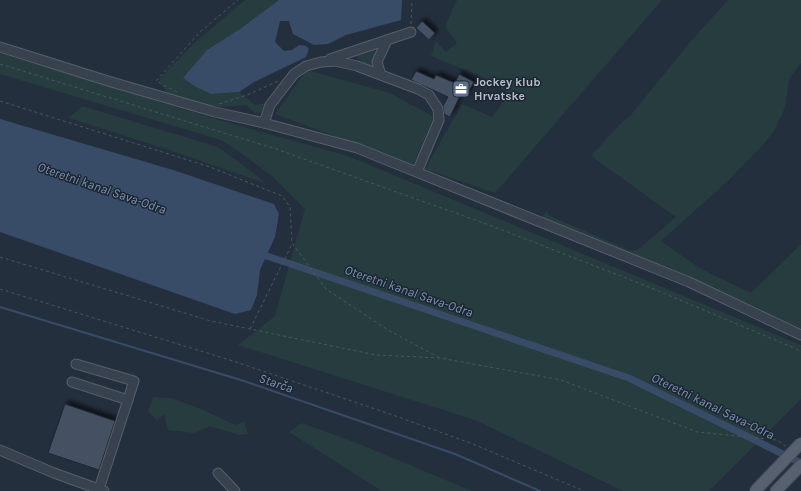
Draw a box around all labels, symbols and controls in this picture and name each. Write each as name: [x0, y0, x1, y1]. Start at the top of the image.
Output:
place label: Jockey klub Hrvatske: [474, 75, 541, 103]
office icon: Jockey klub Hrvatske: [451, 79, 471, 99]
water label: Oteretni kanal Sava-Odra: [36, 159, 169, 217]
water label: Oteretni kanal Sava-Odra: [343, 262, 476, 320]
water label: Starča: [257, 370, 295, 396]
water label: Oteretni kanal Sava-Odra: [649, 370, 777, 442]

